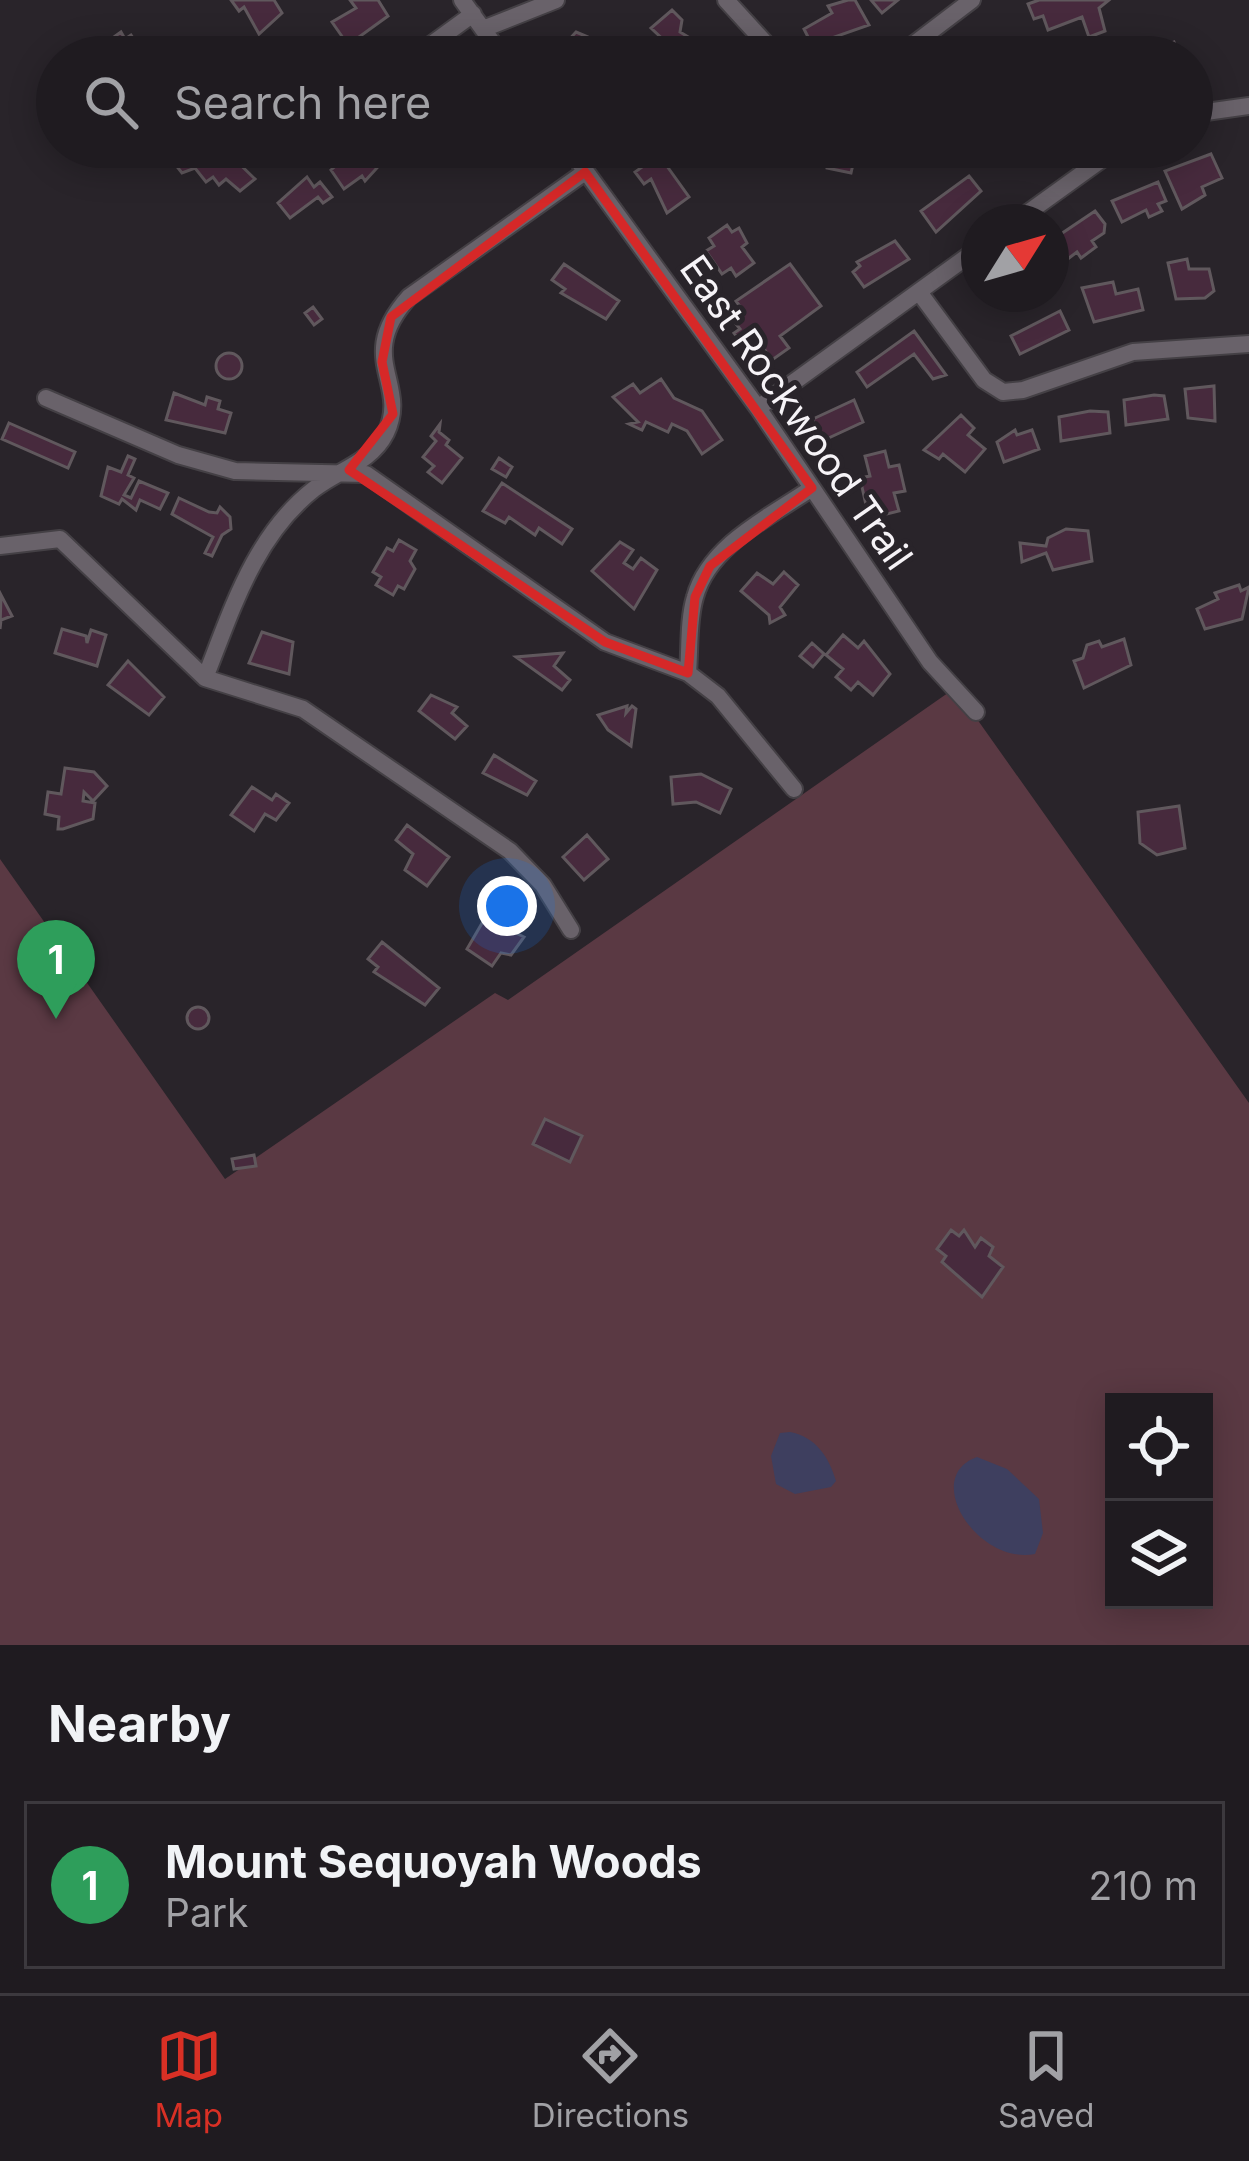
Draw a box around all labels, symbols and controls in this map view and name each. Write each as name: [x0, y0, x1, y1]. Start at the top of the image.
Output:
search box: [36, 36, 1213, 168]
icon: search: [78, 69, 144, 135]
text: Search here: [174, 75, 431, 130]
north arrow: [961, 204, 1069, 312]
street label: East Rockwood Trail: [671, 246, 923, 578]
your location: [477, 876, 537, 936]
pin: 1: [17, 920, 95, 1019]
map controls: [1105, 1393, 1213, 1609]
button: locate: [1105, 1393, 1213, 1501]
button: layers: [1105, 1501, 1213, 1609]
text: Nearby: [48, 1693, 231, 1754]
text: Mount Sequoyah Woods: [165, 1834, 702, 1889]
text: 1: [82, 1862, 98, 1909]
text: 210 m: [1089, 1862, 1198, 1909]
text: Park: [165, 1889, 249, 1936]
tab: Map: [154, 2023, 223, 2135]
tab: Directions: [532, 2023, 689, 2135]
tab: Saved: [998, 2023, 1095, 2135]

